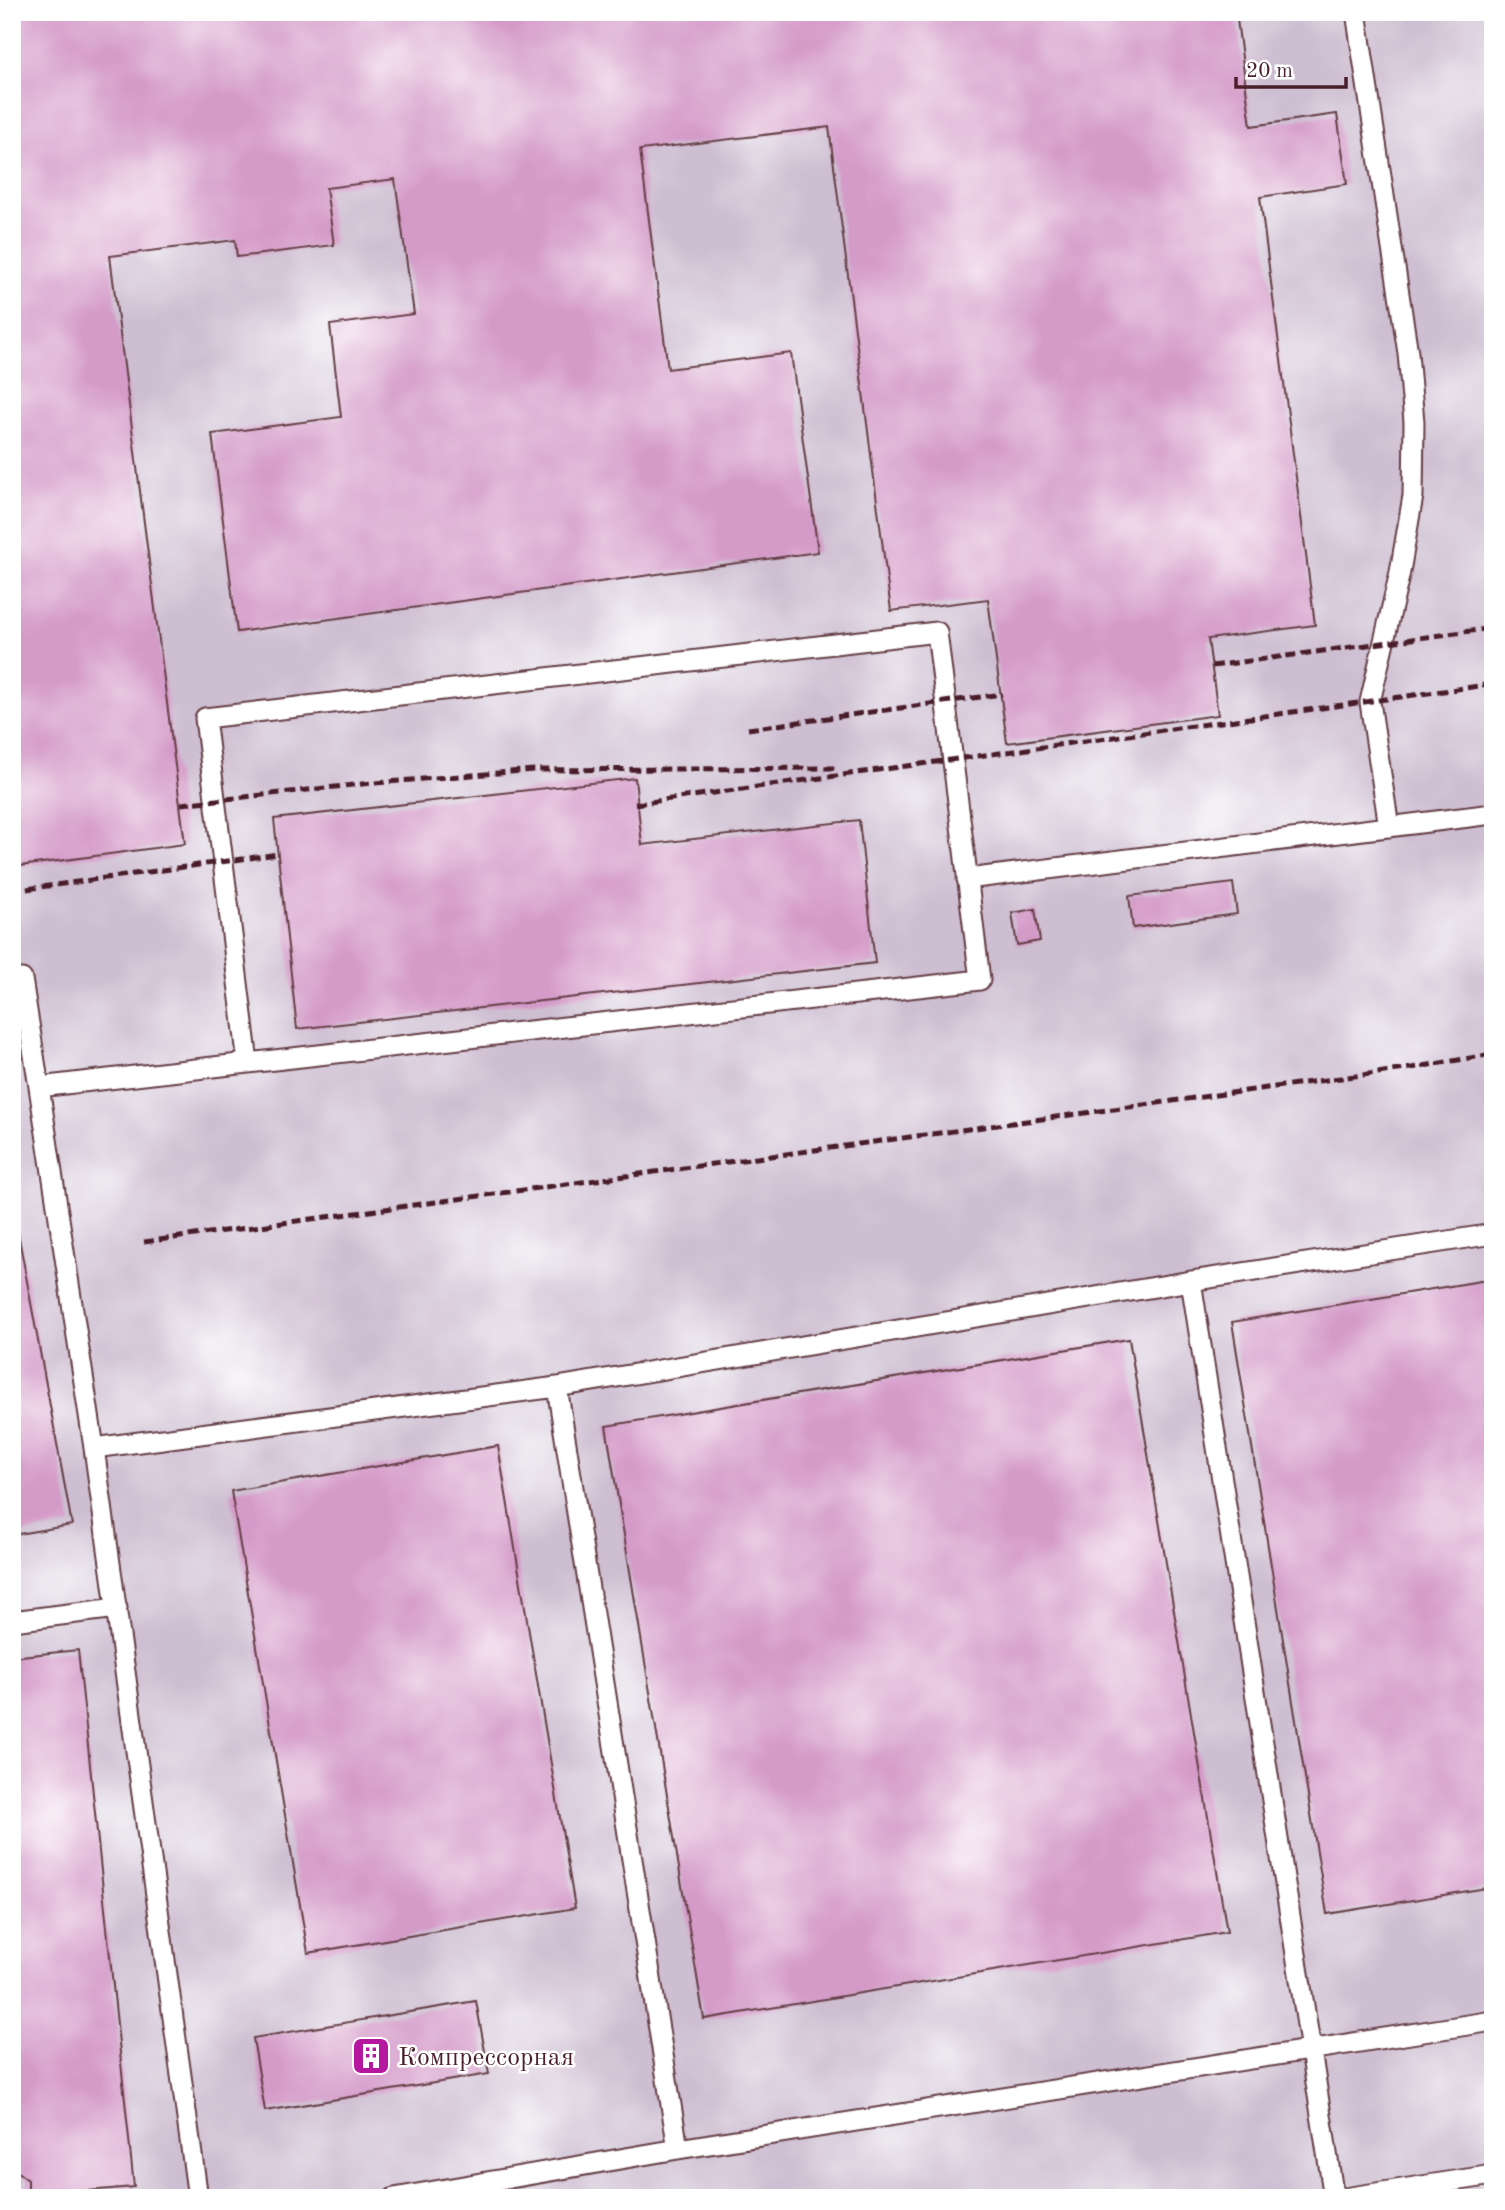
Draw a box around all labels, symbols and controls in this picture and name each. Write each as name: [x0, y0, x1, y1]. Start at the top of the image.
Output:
scale bar: [1236, 46, 1346, 90]
text: 20 m: [1246, 61, 1293, 82]
building icon: Компрессорная: [350, 2035, 392, 2077]
place label: Компрессорная: [398, 2045, 574, 2071]

